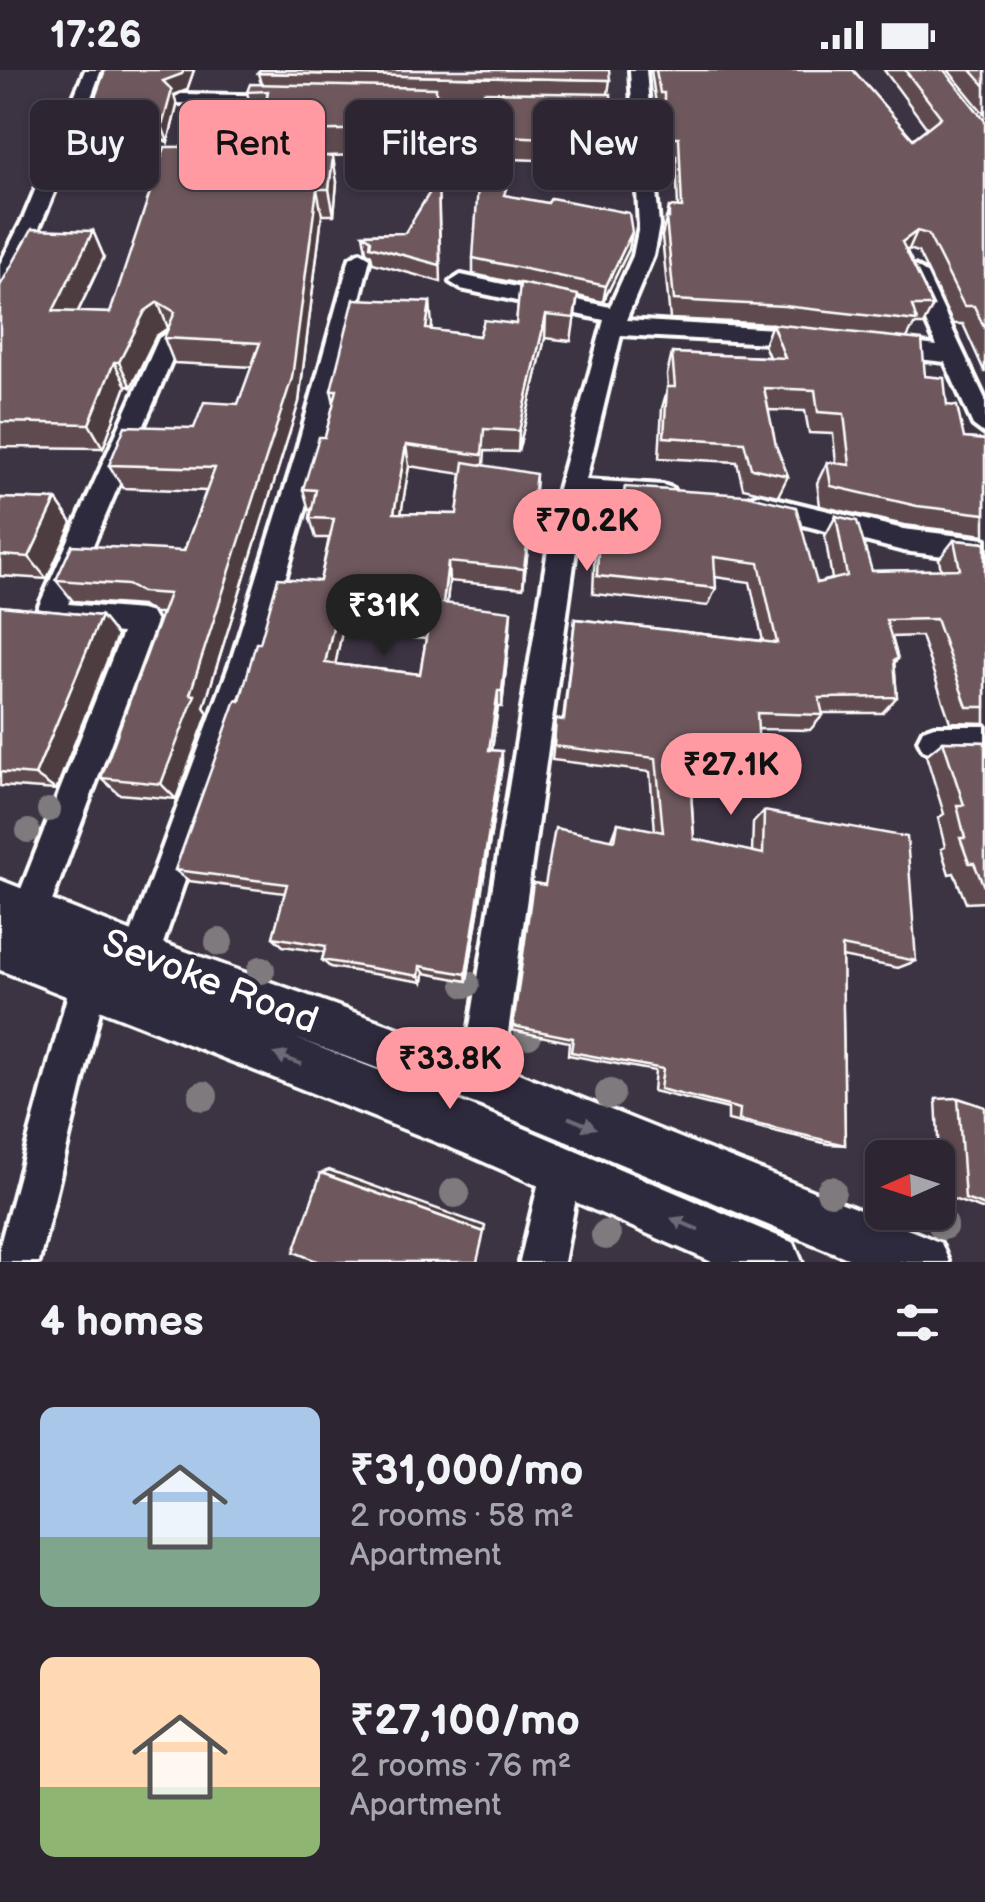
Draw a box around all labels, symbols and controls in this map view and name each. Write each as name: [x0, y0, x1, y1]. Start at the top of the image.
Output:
text: 17:26: [50, 13, 142, 58]
chip: Buy: [30, 100, 159, 190]
chip: Rent: [179, 100, 325, 190]
chip: Filters: [345, 100, 513, 190]
chip: New: [533, 100, 673, 190]
pin: ₹70.2K: [506, 489, 668, 574]
text: ₹70.2K: [535, 502, 639, 541]
pin: ₹31K: [325, 574, 443, 659]
text: ₹31K: [348, 587, 420, 626]
pin: ₹27.1K: [650, 733, 812, 818]
text: ₹27.1K: [683, 746, 779, 785]
street label: Sevoke Road: [96, 920, 324, 1044]
pin: ₹33.8K: [369, 1027, 531, 1112]
text: ₹33.8K: [398, 1040, 502, 1079]
one-way arrow: [273, 1051, 303, 1067]
one-way arrow: [567, 1115, 597, 1131]
north arrow: [865, 1140, 955, 1230]
map controls: [865, 1140, 955, 1230]
one-way arrow: [670, 1216, 700, 1232]
icon: filters: [890, 1295, 945, 1350]
text: 4 homes: [40, 1297, 204, 1348]
text: ₹31,000/mo: [350, 1446, 583, 1497]
icon: home: [120, 1447, 240, 1567]
text: 2 rooms · 58 m²: [350, 1497, 574, 1536]
text: Apartment: [350, 1536, 501, 1575]
text: ₹27,100/mo: [350, 1696, 580, 1747]
icon: home: [120, 1697, 240, 1817]
text: 2 rooms · 76 m²: [350, 1747, 571, 1786]
text: Apartment: [350, 1786, 501, 1825]

